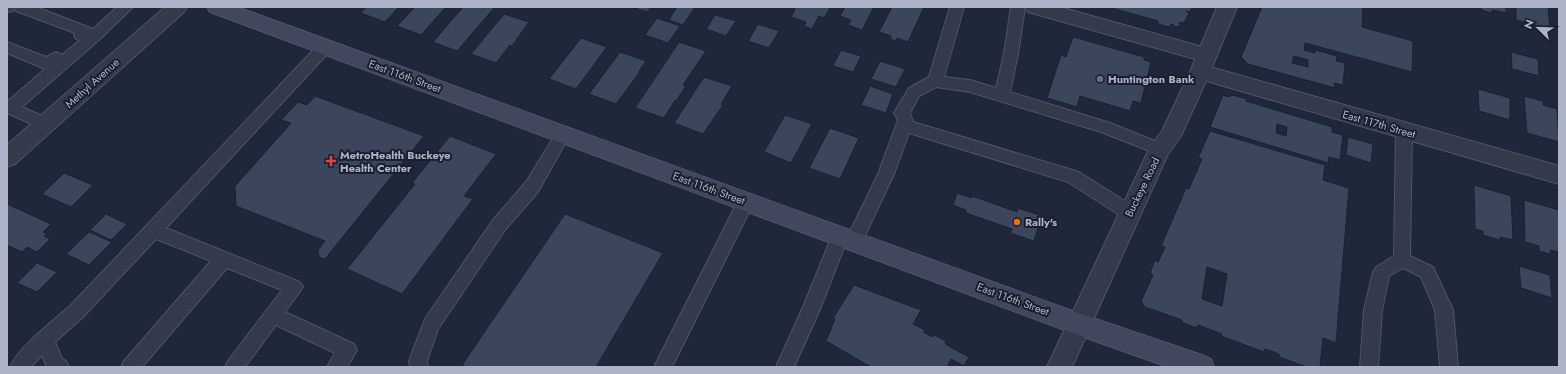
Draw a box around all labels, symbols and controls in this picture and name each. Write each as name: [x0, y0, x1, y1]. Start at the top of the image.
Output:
north arrow: [1518, 8, 1558, 48]
text: N: [1520, 17, 1538, 31]
street label: Methyl Avenue: [61, 54, 123, 112]
street label: East 116th Street: [367, 55, 444, 97]
place label: Huntington Bank: [1108, 71, 1195, 87]
marker: Huntington Bank: [1095, 74, 1105, 84]
street label: East 117th Street: [1341, 106, 1418, 142]
place label: MetroHealth Buckeye Health Center: [340, 147, 451, 176]
street label: Buckeye Road: [1121, 154, 1163, 220]
marker: MetroHealth Buckeye Health Center: [325, 155, 337, 167]
street label: East 116th Street: [671, 167, 748, 209]
place label: Rally's: [1025, 214, 1057, 230]
marker: Rally's: [1012, 217, 1022, 227]
street label: East 116th Street: [975, 278, 1052, 320]

